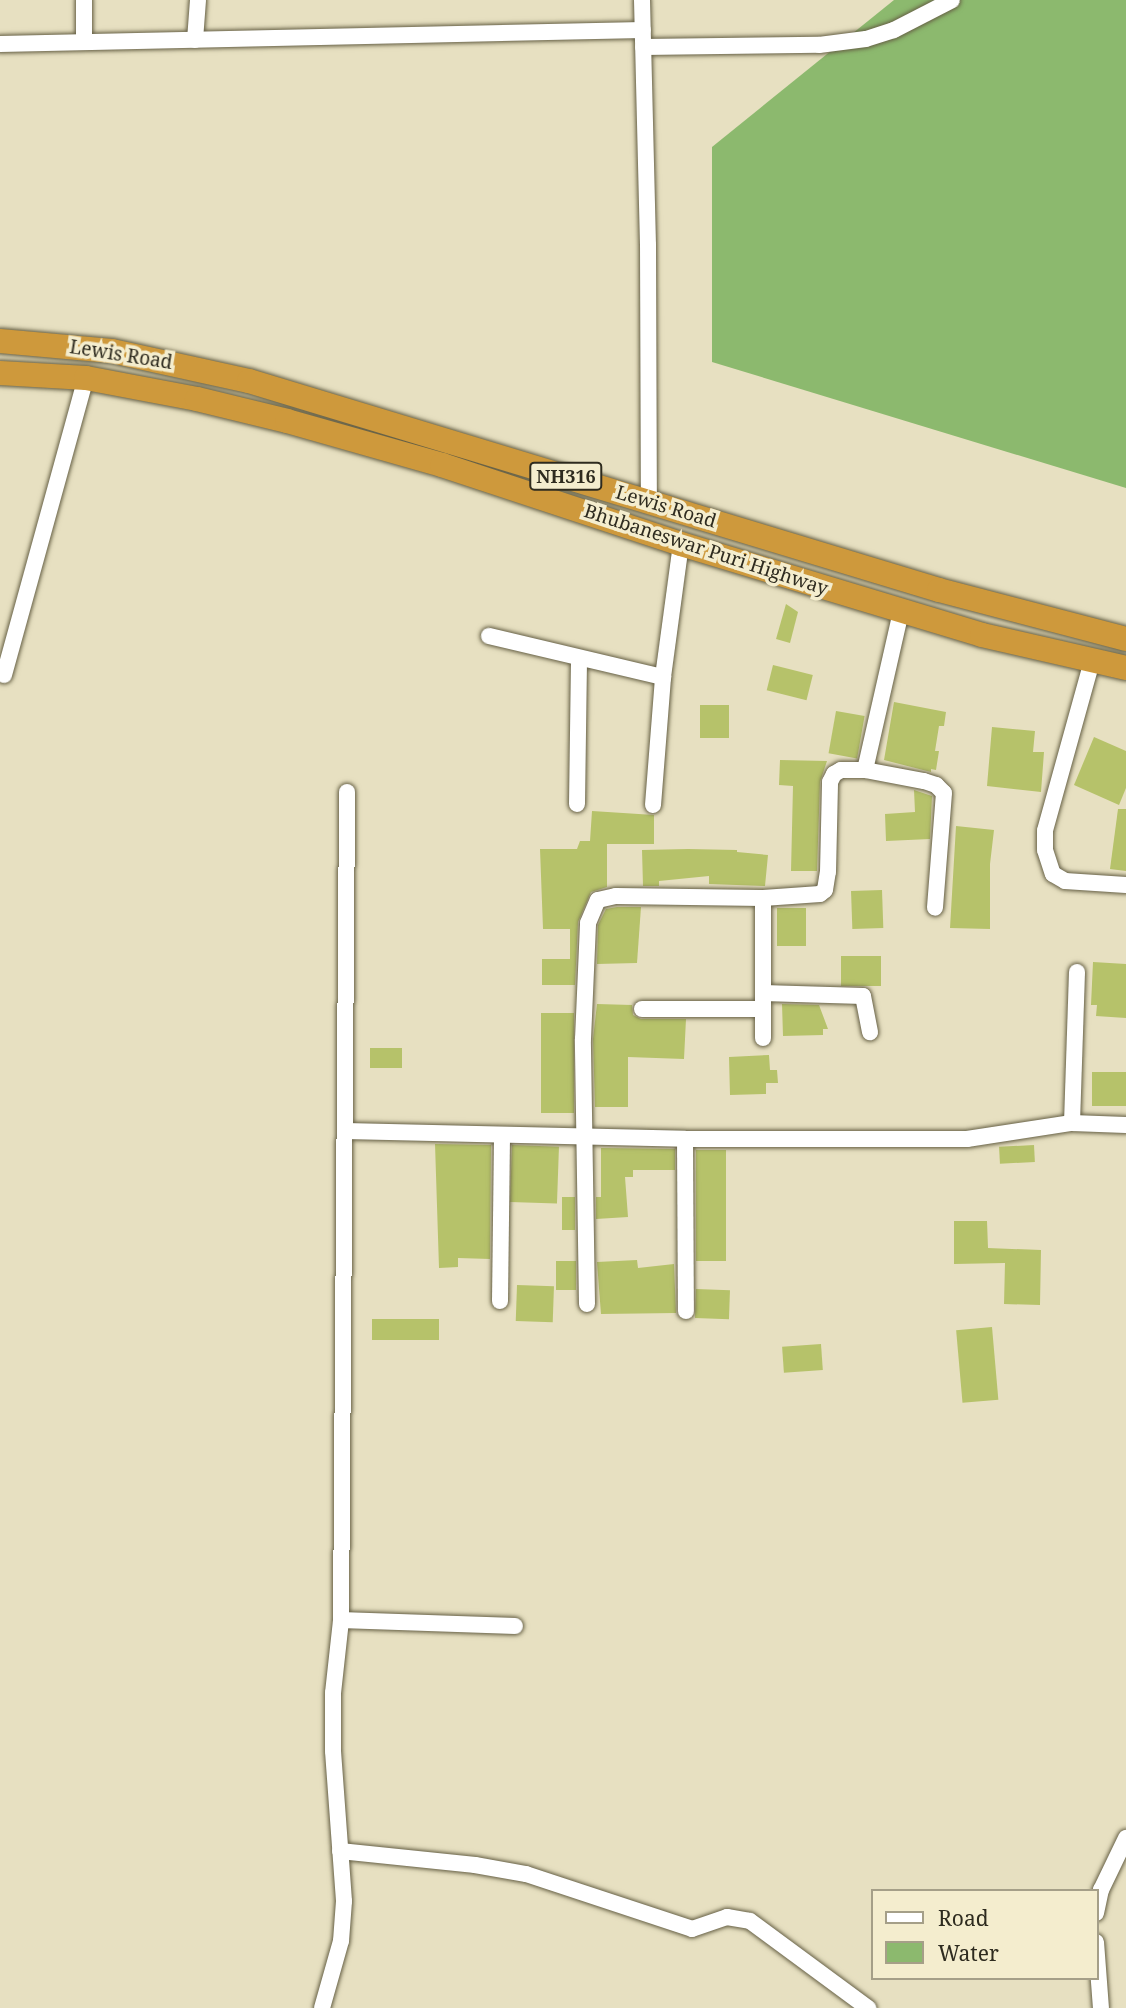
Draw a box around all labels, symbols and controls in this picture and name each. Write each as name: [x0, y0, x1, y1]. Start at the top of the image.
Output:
street label: Lewis Road: [68, 336, 174, 374]
road number: NH316: [529, 462, 603, 490]
street label: Lewis Road: [613, 481, 719, 533]
street label: Bhubaneswar Puri Highway: [581, 500, 831, 600]
legend: [870, 1889, 1098, 1980]
text: Road: [938, 1904, 989, 1932]
text: Water: [938, 1939, 999, 1967]

